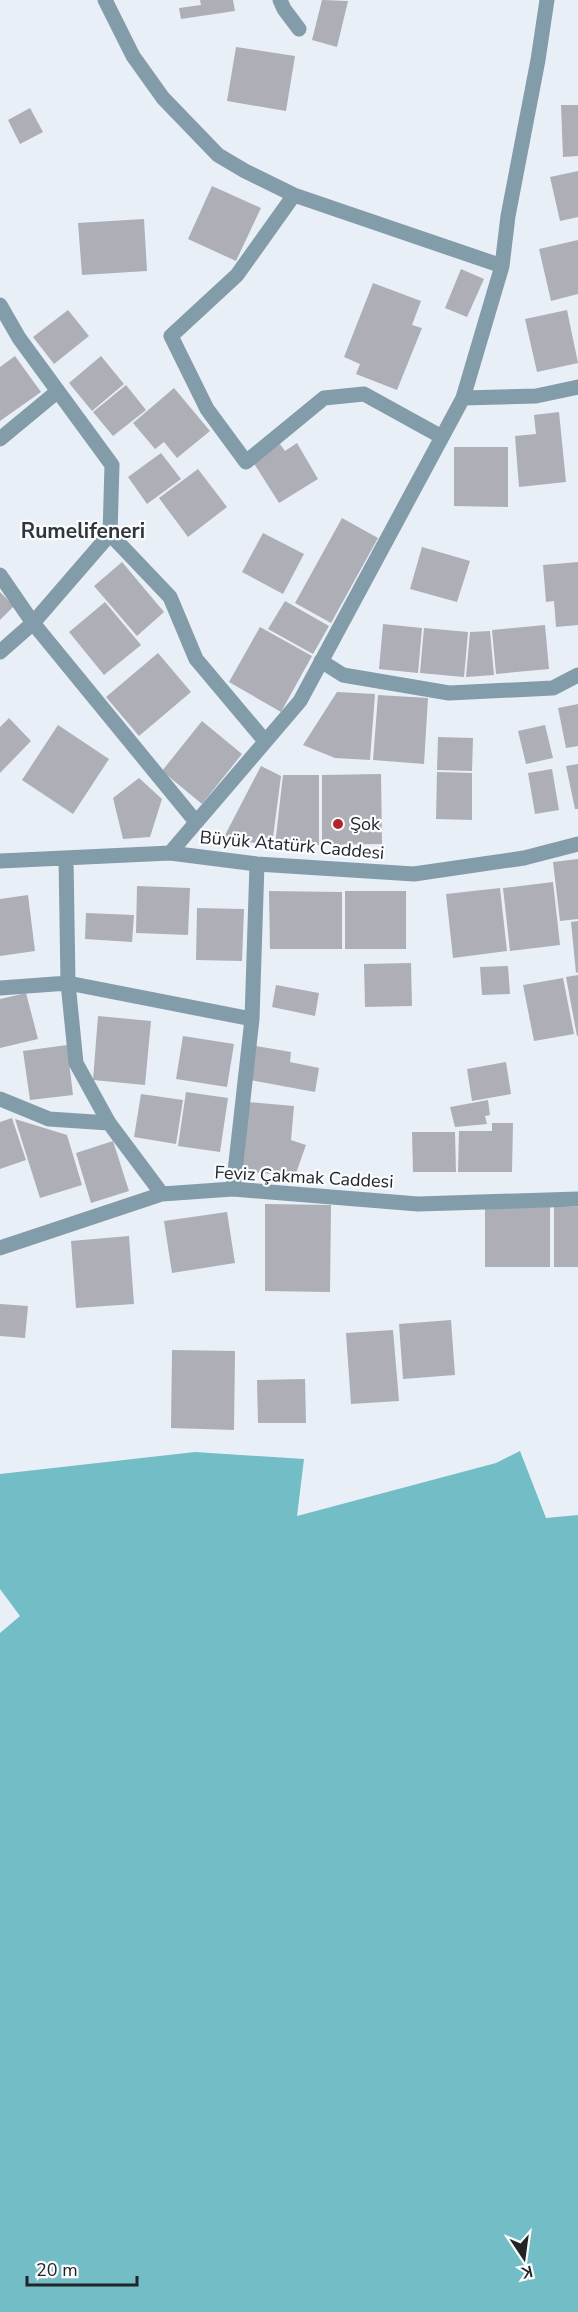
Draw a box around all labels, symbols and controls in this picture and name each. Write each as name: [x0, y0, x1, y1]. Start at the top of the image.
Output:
district label: Rumelifeneri: [21, 517, 145, 545]
place label: Şok: [350, 812, 381, 836]
marker: Şok: [331, 817, 345, 831]
street label: Büyük Atatürk Caddesi: [199, 825, 385, 865]
street label: Feviz Çakmak Caddesi: [214, 1160, 394, 1194]
north arrow: [494, 2228, 554, 2288]
scale bar: [27, 2249, 136, 2287]
text: 20 m: [36, 2258, 78, 2282]
text: K: [518, 2260, 535, 2284]

